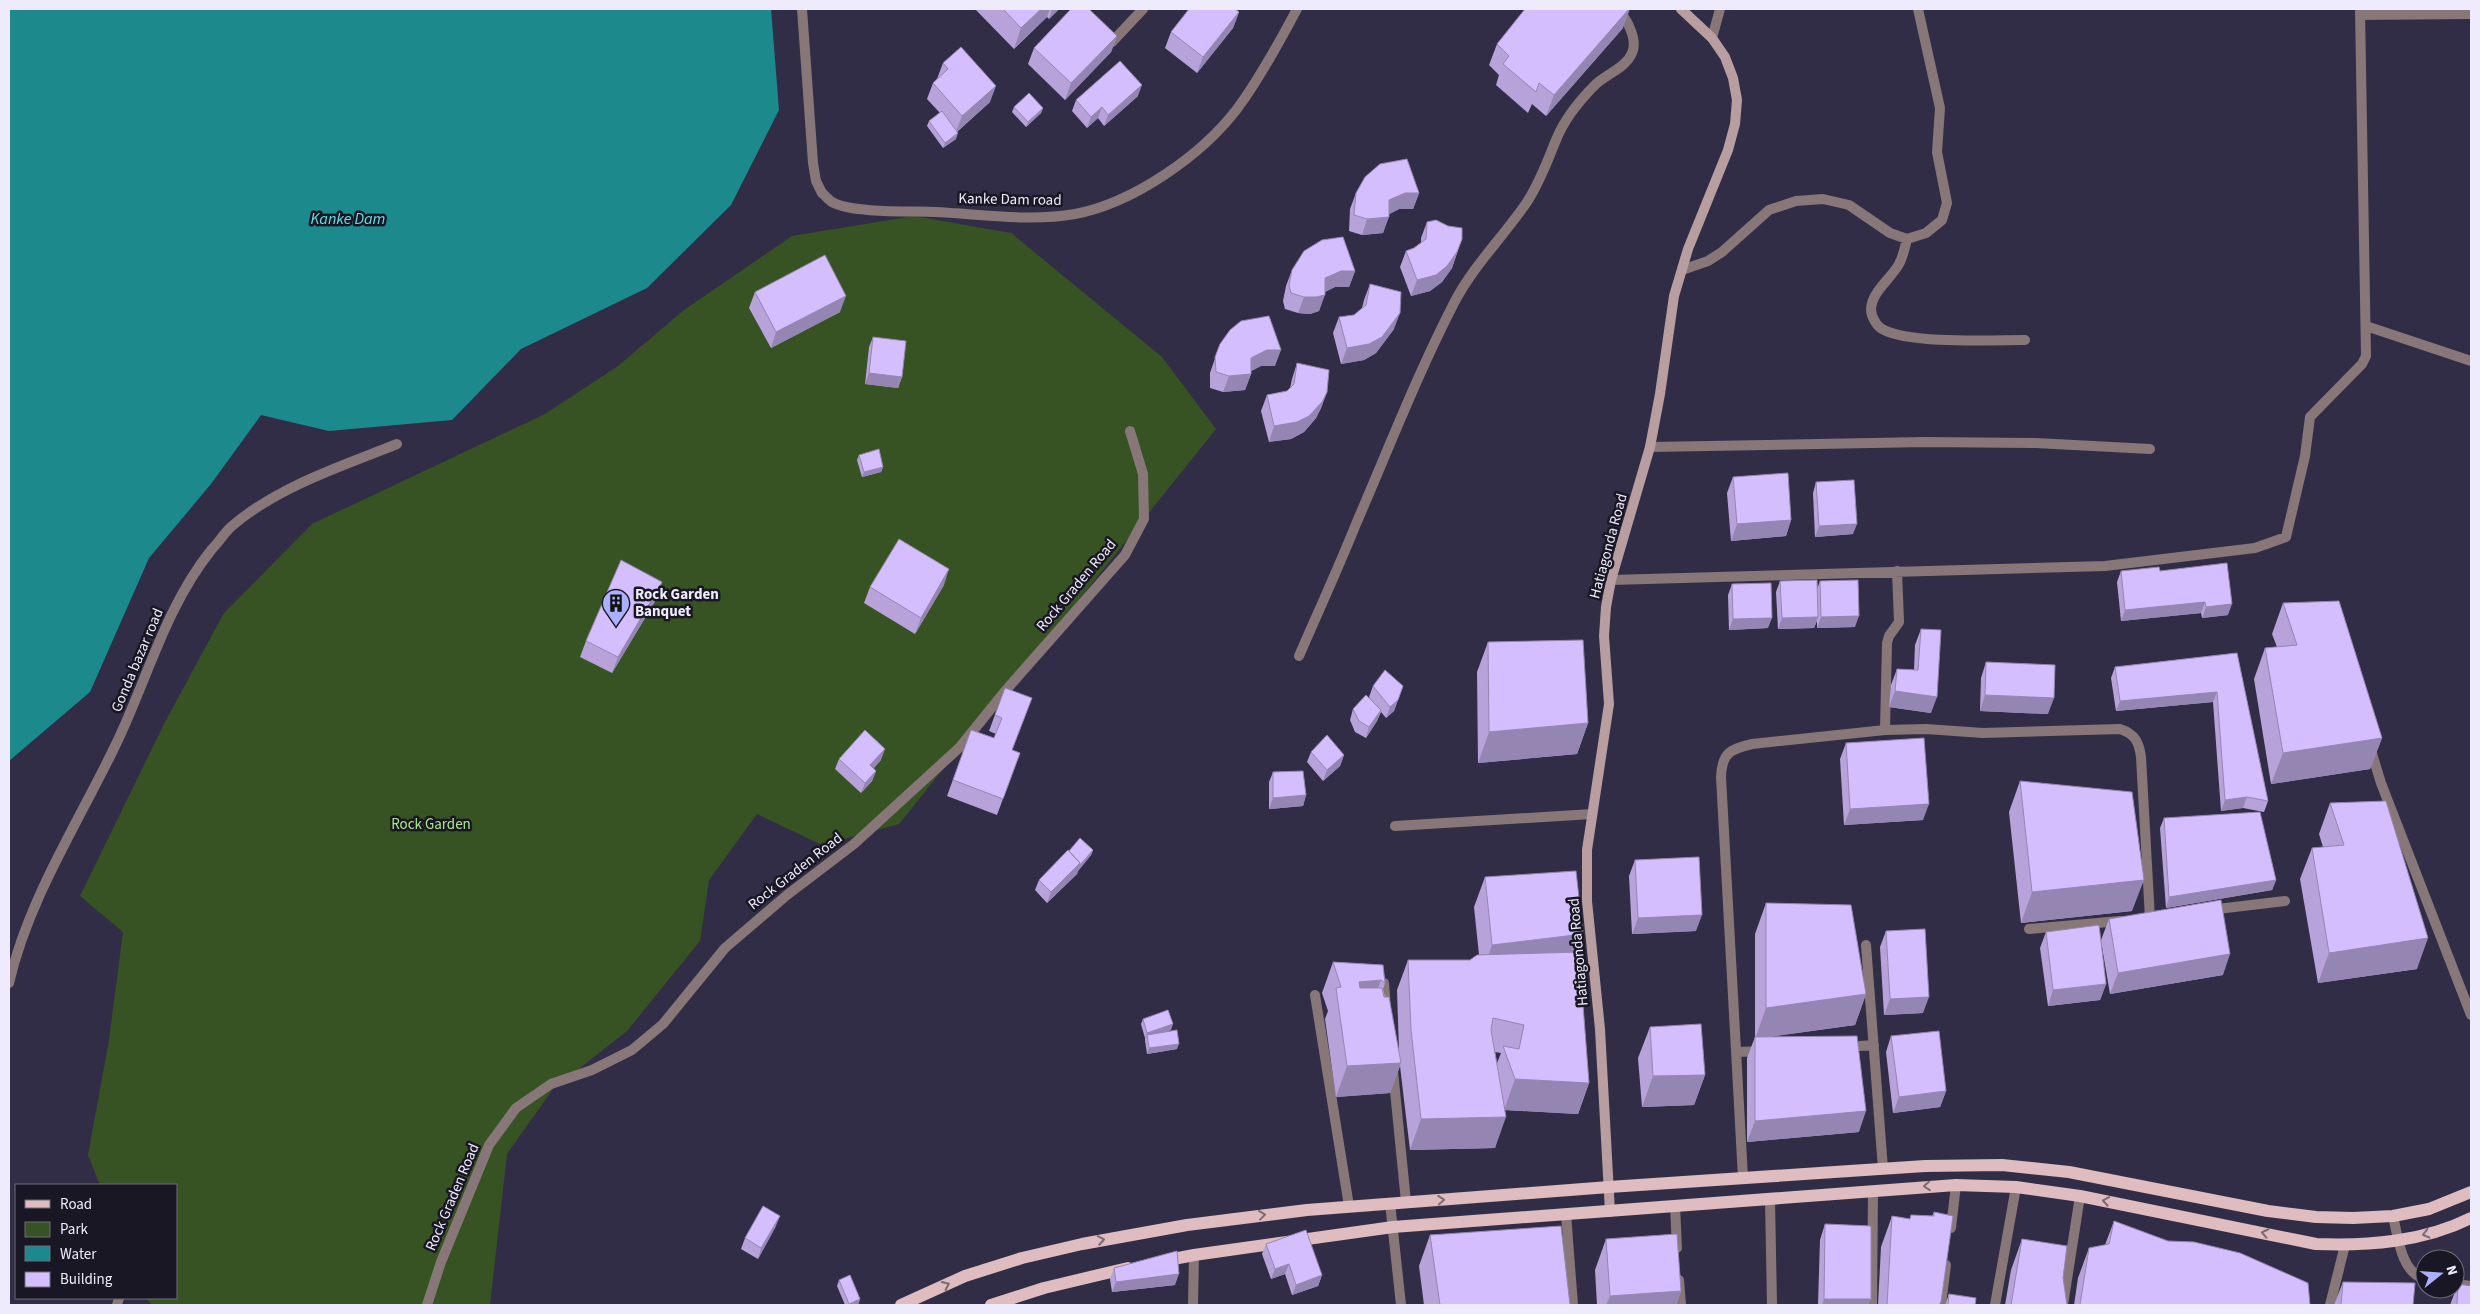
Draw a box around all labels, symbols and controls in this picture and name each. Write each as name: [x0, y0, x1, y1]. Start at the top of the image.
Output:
street label: Kanke Dam road: [958, 188, 1062, 211]
water label: Kanke Dam: [311, 208, 385, 230]
street label: Hatiagonda Road: [1584, 491, 1633, 601]
street label: Rock Graden Road: [1032, 535, 1121, 636]
place label: Rock Garden Banquet: [635, 584, 719, 622]
building icon: Rock Garden Banquet: [601, 588, 631, 627]
street label: Gonda bazar road: [106, 605, 169, 715]
park label: Rock Garden: [391, 814, 471, 835]
street label: Rock Graden Road: [744, 828, 847, 915]
street label: Hatiagonda Road: [1563, 897, 1594, 1007]
street label: Rock Graden Road: [420, 1140, 485, 1254]
one-way arrow: [1923, 1181, 1931, 1192]
legend: [15, 1184, 178, 1299]
text: Road: [60, 1194, 92, 1215]
one-way arrow: [1437, 1194, 1445, 1205]
one-way arrow: [2102, 1196, 2110, 1206]
one-way arrow: [1258, 1210, 1266, 1221]
text: Park: [60, 1219, 89, 1240]
one-way arrow: [2261, 1228, 2270, 1239]
one-way arrow: [2421, 1228, 2430, 1239]
one-way arrow: [1097, 1236, 1106, 1246]
text: Water: [60, 1244, 97, 1265]
north arrow: [2415, 1249, 2465, 1299]
text: N: [2441, 1263, 2462, 1278]
text: Building: [60, 1269, 113, 1290]
one-way arrow: [941, 1281, 950, 1291]

